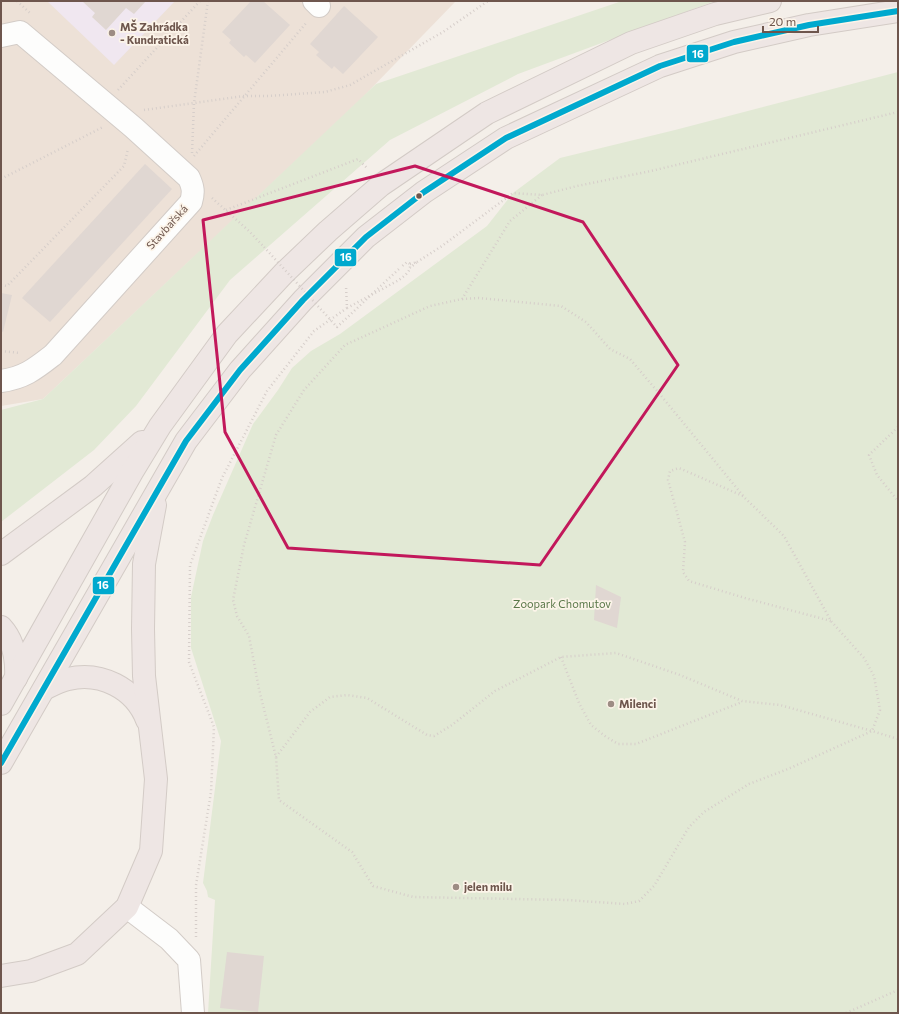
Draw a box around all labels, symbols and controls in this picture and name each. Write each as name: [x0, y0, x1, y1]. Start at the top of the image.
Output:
scale bar: [763, 8, 818, 34]
text: 20 m: [769, 14, 796, 28]
place label: MŠ Zahrádka - Kundratická: [120, 19, 189, 46]
marker: MŠ Zahrádka - Kundratická: [107, 28, 117, 38]
line badge: 16: [686, 44, 709, 63]
text: 16: [692, 47, 704, 60]
unlabelled marker: [414, 191, 424, 201]
street label: Stavbařská: [143, 202, 190, 252]
line badge: 16: [334, 248, 357, 267]
text: 16: [340, 250, 352, 263]
line badge: 16: [92, 576, 115, 595]
text: 16: [97, 578, 109, 591]
park label: Zoopark Chomutov: [513, 597, 611, 610]
place label: Milenci: [619, 697, 656, 710]
marker: Milenci: [606, 699, 616, 709]
place label: jelen milu: [463, 880, 512, 893]
marker: jelen milu: [451, 882, 461, 892]

